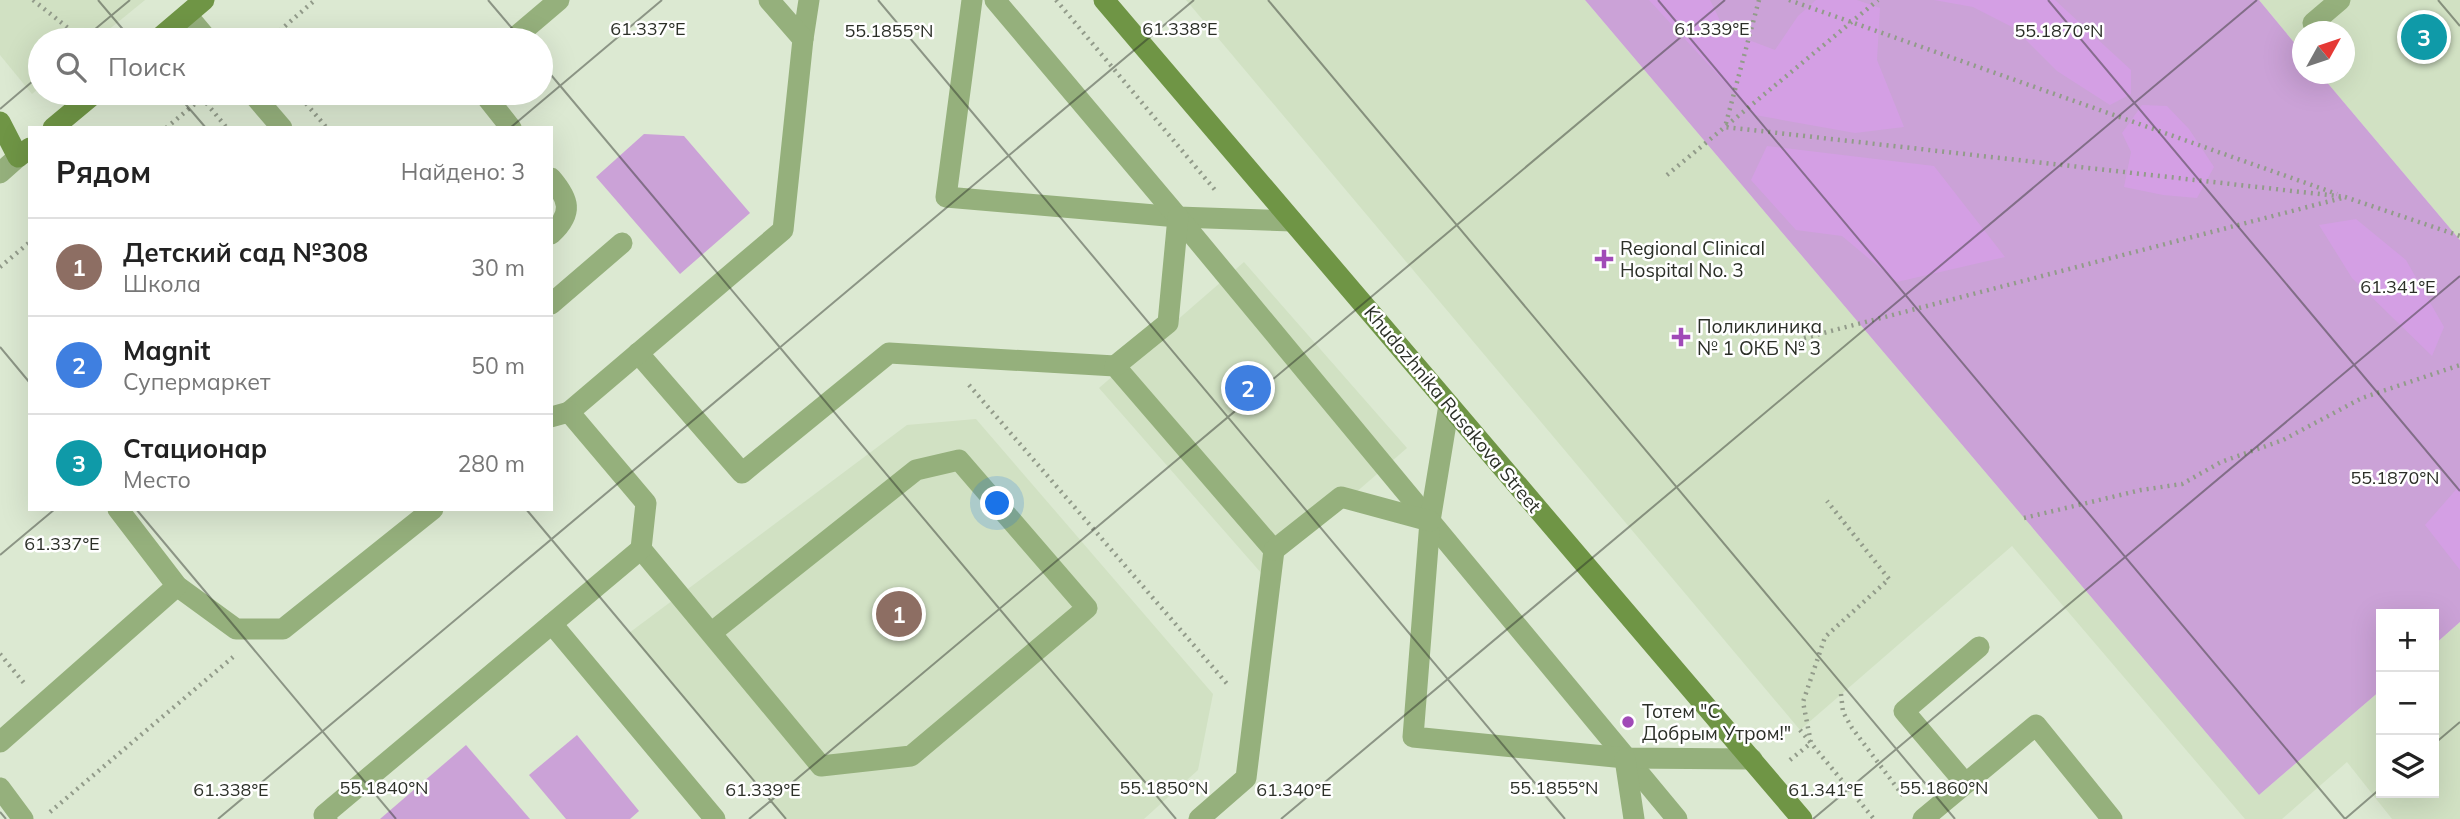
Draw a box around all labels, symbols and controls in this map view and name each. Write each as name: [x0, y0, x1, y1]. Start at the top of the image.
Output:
pin: 3: [2401, 11, 2447, 63]
text: 61.337°E: [610, 17, 686, 40]
text: 61.338°E: [1142, 17, 1218, 40]
text: 61.339°E: [1674, 17, 1750, 40]
text: 55.1855°N: [844, 19, 934, 42]
text: 55.1870°N: [2014, 19, 2104, 42]
north arrow: [2292, 21, 2355, 84]
search box: [28, 28, 553, 105]
icon: search: [52, 48, 90, 86]
text: Поиск: [108, 50, 186, 83]
text: Рядом: [56, 153, 151, 191]
text: Найдено: 3: [401, 157, 525, 186]
text: Детский сад №308: [123, 236, 368, 269]
place label: Regional Clinical Hospital No. 3: [1620, 236, 1765, 282]
marker: Regional Clinical Hospital No. 3: [1594, 249, 1614, 269]
text: 1: [72, 253, 86, 282]
text: 30 m: [471, 253, 525, 282]
text: Школа: [123, 269, 201, 298]
text: 61.341°E: [2360, 275, 2436, 298]
street label: Khudozhnika Rusakova Street: [1359, 301, 1547, 518]
place label: Поликлиника № 1 ОКБ № 3: [1697, 314, 1822, 360]
marker: Поликлиника № 1 ОКБ № 3: [1671, 327, 1691, 347]
text: Magnit: [123, 334, 210, 367]
text: 2: [72, 351, 86, 380]
text: 50 m: [471, 351, 525, 380]
pin: 2: [1225, 362, 1271, 414]
text: Супермаркет: [123, 367, 270, 396]
text: Стационар: [123, 432, 267, 465]
text: 3: [72, 449, 86, 478]
text: 280 m: [457, 449, 525, 478]
text: Место: [123, 465, 191, 494]
text: 55.1870°N: [2350, 466, 2440, 489]
your location: [980, 486, 1014, 520]
text: 61.337°E: [24, 532, 100, 555]
pin: 1: [876, 588, 922, 640]
map controls: [2376, 609, 2439, 798]
button: +: [2376, 609, 2439, 672]
button: −: [2376, 672, 2439, 735]
place label: Тотем "С Добрым Утром!": [1642, 699, 1791, 745]
marker: Тотем "С Добрым Утром!": [1620, 714, 1636, 730]
button: layers: [2376, 735, 2439, 798]
text: 55.1840°N: [339, 776, 429, 799]
text: 55.1850°N: [1119, 776, 1209, 799]
text: 55.1855°N: [1509, 776, 1599, 799]
text: 55.1860°N: [1899, 776, 1989, 799]
text: 61.338°E: [193, 778, 269, 801]
text: 61.339°E: [725, 778, 801, 801]
text: 61.340°E: [1256, 778, 1332, 801]
text: 61.341°E: [1788, 778, 1864, 801]

